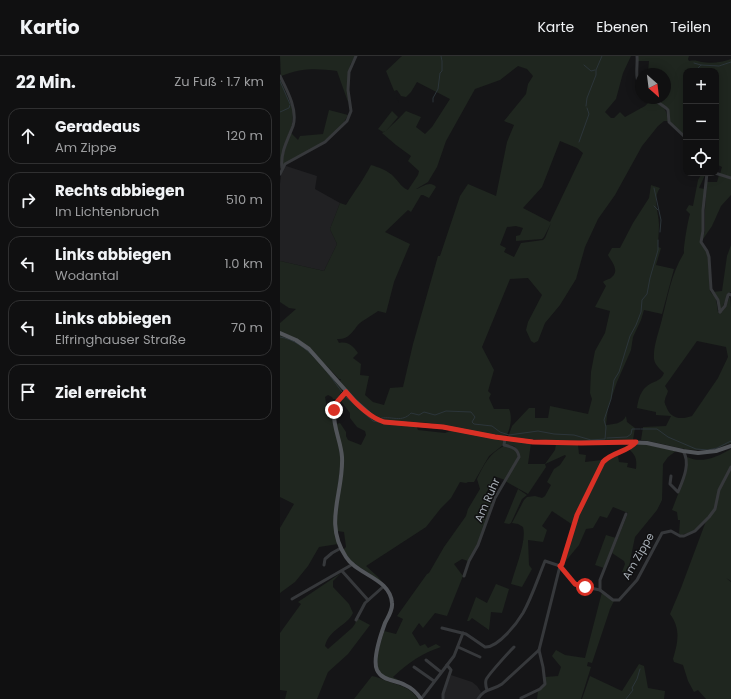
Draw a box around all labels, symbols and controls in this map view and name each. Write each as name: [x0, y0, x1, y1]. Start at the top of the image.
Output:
text: Kartio: [20, 14, 80, 41]
text: Karte: [537, 17, 574, 37]
text: Ebenen: [596, 17, 648, 37]
text: Teilen: [670, 17, 711, 37]
north arrow: [635, 68, 671, 104]
map controls: [683, 68, 719, 176]
button: +: [683, 68, 719, 104]
text: 22 Min.: [16, 70, 76, 94]
text: Zu Fuß · 1.7 km: [174, 72, 264, 91]
button: −: [683, 104, 719, 140]
text: Geradeaus: [55, 116, 140, 137]
icon: ahead: [17, 125, 39, 147]
text: 120 m: [226, 126, 263, 145]
text: Am Zippe: [55, 138, 117, 157]
button: locate: [683, 140, 719, 176]
text: Rechts abbiegen: [55, 180, 185, 201]
icon: right: [17, 189, 39, 211]
text: 510 m: [226, 190, 263, 209]
text: Im Lichtenbruch: [55, 202, 159, 221]
text: Links abbiegen: [55, 244, 171, 265]
icon: left: [17, 253, 39, 275]
text: 1.0 km: [224, 254, 263, 273]
text: Wodantal: [55, 266, 119, 285]
text: Links abbiegen: [55, 308, 171, 329]
icon: left: [17, 317, 39, 339]
text: 70 m: [231, 318, 263, 337]
text: Elfringhauser Straße: [55, 330, 186, 349]
icon: arrive: [17, 381, 39, 403]
text: Ziel erreicht: [55, 382, 146, 403]
route end: [325, 401, 343, 419]
street label: Am Ruhr: [470, 475, 504, 525]
street label: Am Zippe: [618, 529, 658, 583]
route start: [576, 578, 594, 596]

